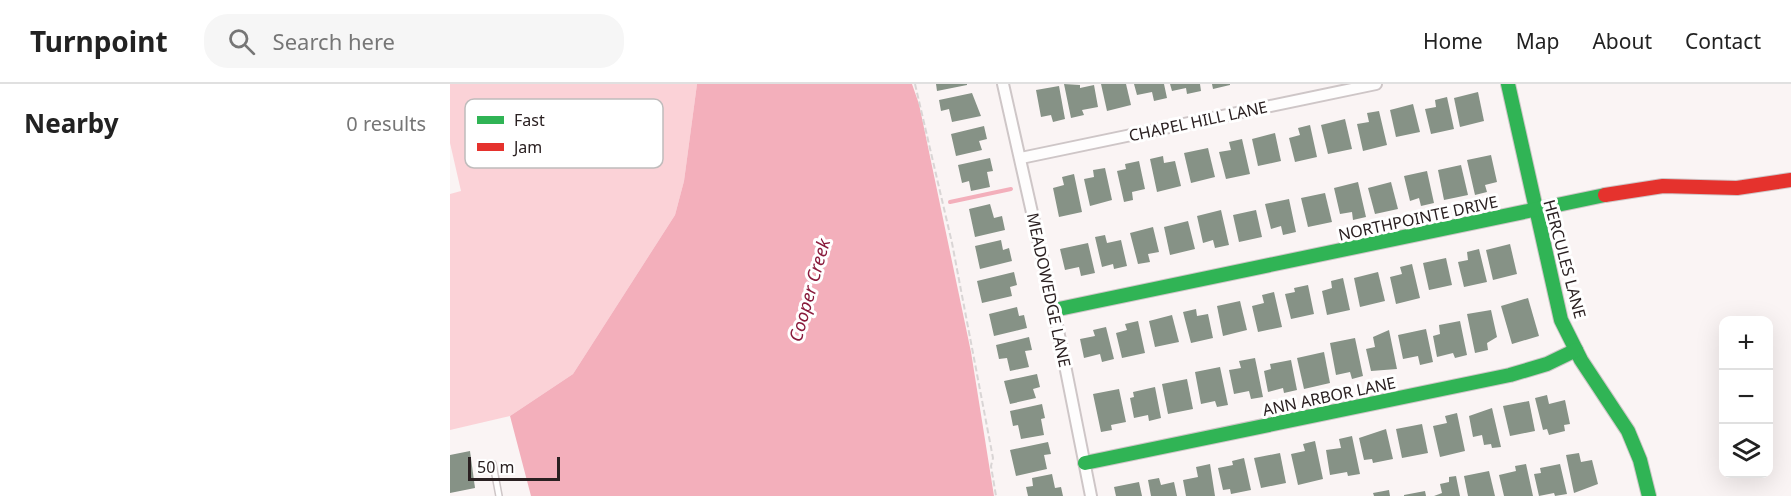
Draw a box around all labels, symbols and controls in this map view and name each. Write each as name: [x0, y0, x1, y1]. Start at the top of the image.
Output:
search box: [204, 14, 624, 68]
text: Turnpoint: [30, 22, 168, 60]
icon: search: [225, 25, 258, 58]
text: Search here: [273, 26, 395, 56]
text: Home: [1423, 27, 1483, 55]
text: Map: [1516, 27, 1559, 55]
text: About: [1592, 27, 1652, 55]
text: Contact: [1685, 27, 1761, 55]
street label: CHAPEL HILL LANE: [1127, 96, 1269, 146]
legend: [465, 99, 663, 168]
text: Nearby: [24, 105, 119, 141]
text: Fast: [514, 109, 545, 131]
text: 0 results: [346, 110, 426, 137]
text: Jam: [512, 136, 542, 158]
street label: NORTHPOINTE DRIVE: [1336, 190, 1500, 246]
street label: HERCULES LANE: [1539, 197, 1591, 321]
street label: MEADOWEDGE LANE: [1022, 211, 1076, 369]
water label: Cooper Creek: [783, 235, 835, 344]
map controls: [1719, 316, 1773, 478]
button: +: [1719, 316, 1773, 370]
button: −: [1719, 370, 1773, 424]
street label: ANN ARBOR LANE: [1260, 371, 1398, 421]
button: layers: [1719, 424, 1773, 478]
scale bar: [468, 454, 560, 482]
text: 50 m: [477, 456, 514, 478]

